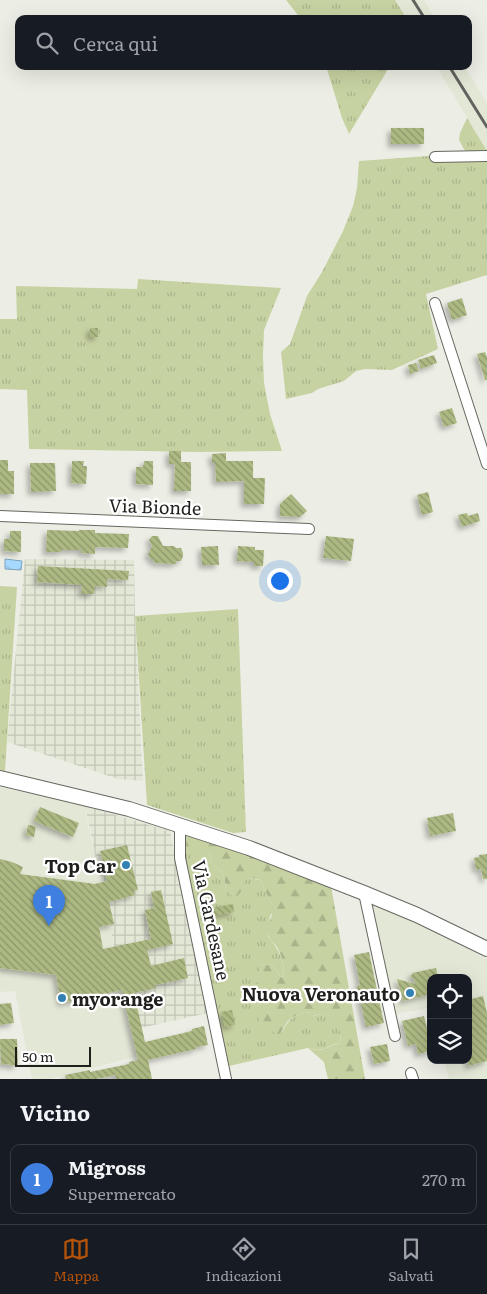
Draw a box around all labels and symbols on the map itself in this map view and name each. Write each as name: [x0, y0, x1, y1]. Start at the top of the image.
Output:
street label: Via Bionde: [108, 491, 202, 521]
your location: [267, 568, 293, 594]
place label: Top Car: [44, 852, 116, 879]
street label: Via Gardesane: [186, 857, 238, 983]
marker: Top Car: [120, 859, 132, 871]
pin: 1: [33, 885, 65, 926]
place label: Nuova Veronauto: [242, 980, 400, 1007]
place label: myorange: [72, 985, 164, 1012]
marker: Nuova Veronauto: [404, 987, 416, 999]
marker: myorange: [56, 992, 68, 1004]
scale bar: [15, 1044, 91, 1067]

